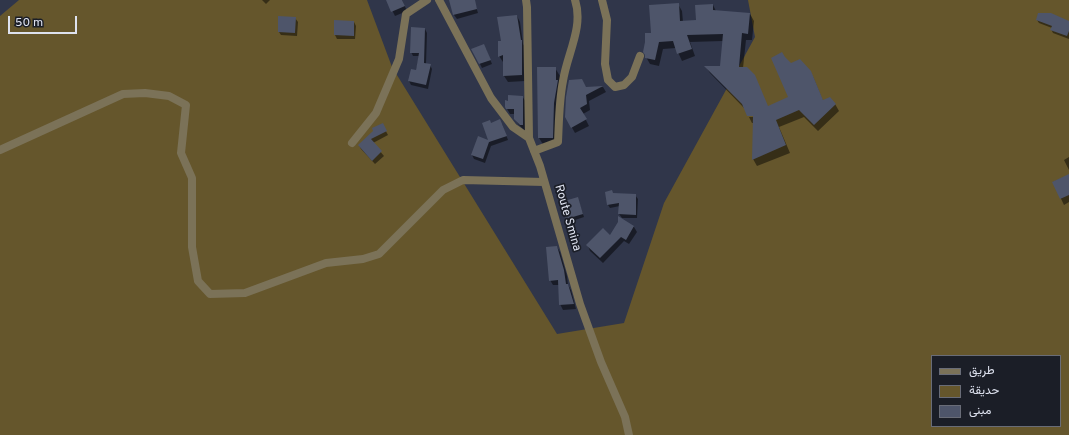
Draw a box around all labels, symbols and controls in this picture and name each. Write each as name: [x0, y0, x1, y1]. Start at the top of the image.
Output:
scale bar: [10, 8, 79, 34]
text: 50 m: [15, 15, 43, 31]
street label: Route Smina: [551, 183, 583, 253]
legend: [931, 355, 1061, 427]
text: طريق: [969, 363, 994, 379]
text: حديقة: [969, 383, 999, 399]
text: مبنى: [969, 403, 991, 419]

